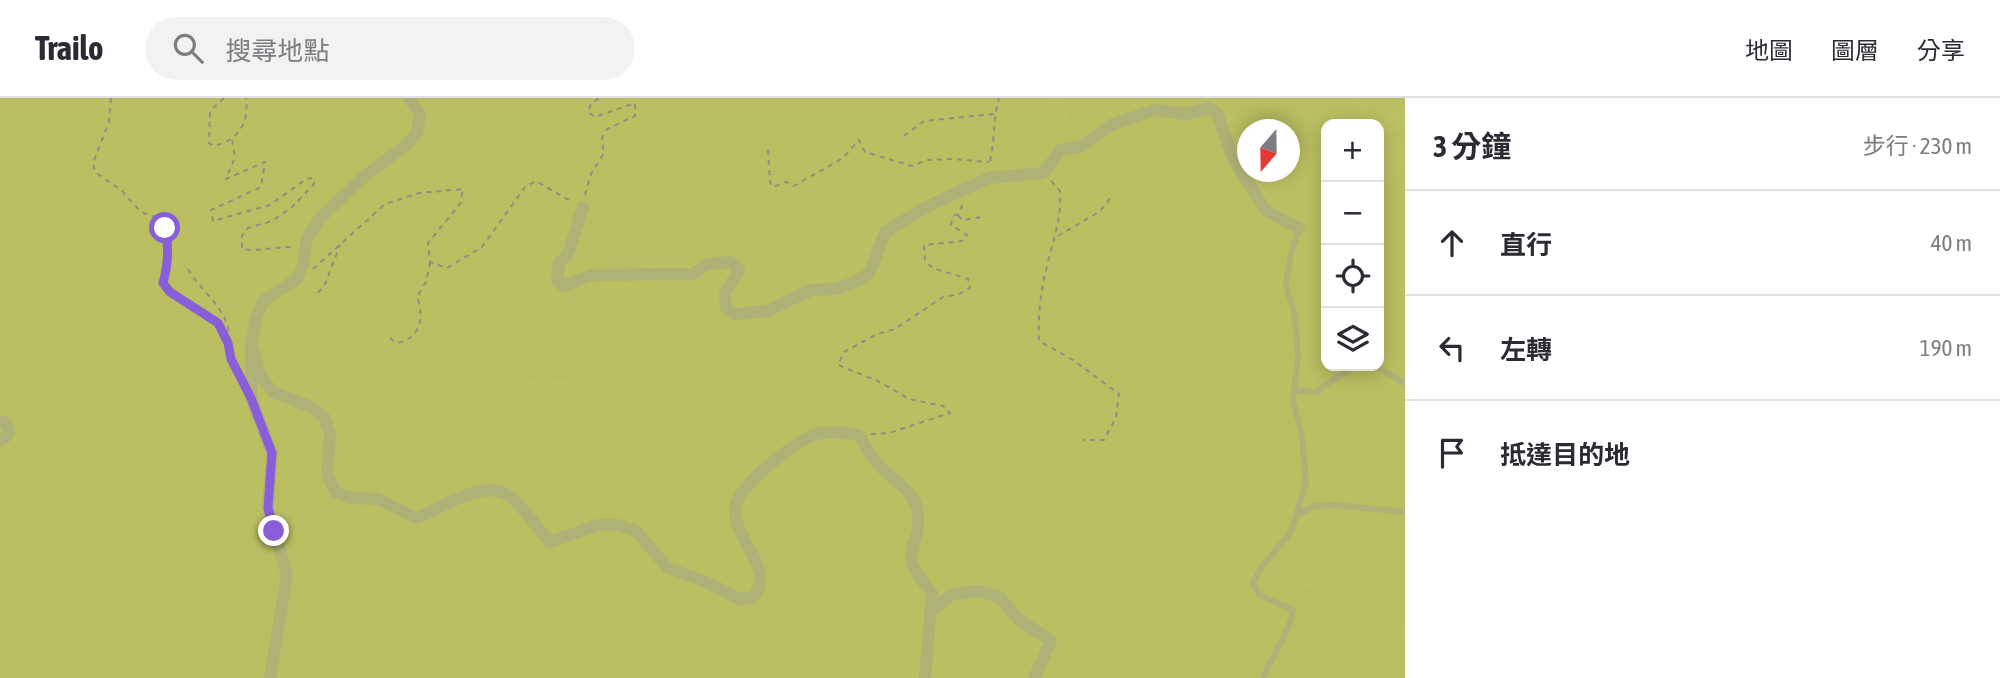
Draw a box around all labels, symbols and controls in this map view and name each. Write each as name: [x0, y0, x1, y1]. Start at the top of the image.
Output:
search box: [145, 17, 635, 80]
text: Trailo: [35, 29, 103, 67]
icon: search: [169, 29, 207, 67]
text: 搜尋地點: [225, 36, 329, 66]
text: 地圖: [1745, 37, 1793, 64]
text: 圖層: [1831, 37, 1879, 64]
text: 分享: [1917, 37, 1965, 64]
north arrow: [1237, 119, 1300, 182]
map controls: [1321, 119, 1384, 371]
button: +: [1321, 119, 1384, 182]
text: 3 分鐘: [1433, 129, 1511, 163]
text: 步行 · 230 m: [1863, 133, 1972, 159]
button: −: [1321, 182, 1384, 245]
route start: [149, 212, 180, 243]
icon: ahead: [1433, 224, 1471, 262]
text: 直行: [1500, 230, 1552, 260]
text: 40 m: [1931, 230, 1972, 256]
button: locate: [1321, 245, 1384, 308]
button: layers: [1321, 308, 1384, 371]
icon: left: [1433, 329, 1471, 367]
text: 左轉: [1500, 335, 1552, 365]
text: 190 m: [1920, 335, 1972, 361]
icon: arrive: [1433, 434, 1471, 472]
text: 抵達目的地: [1500, 440, 1630, 470]
route end: [258, 515, 289, 546]

